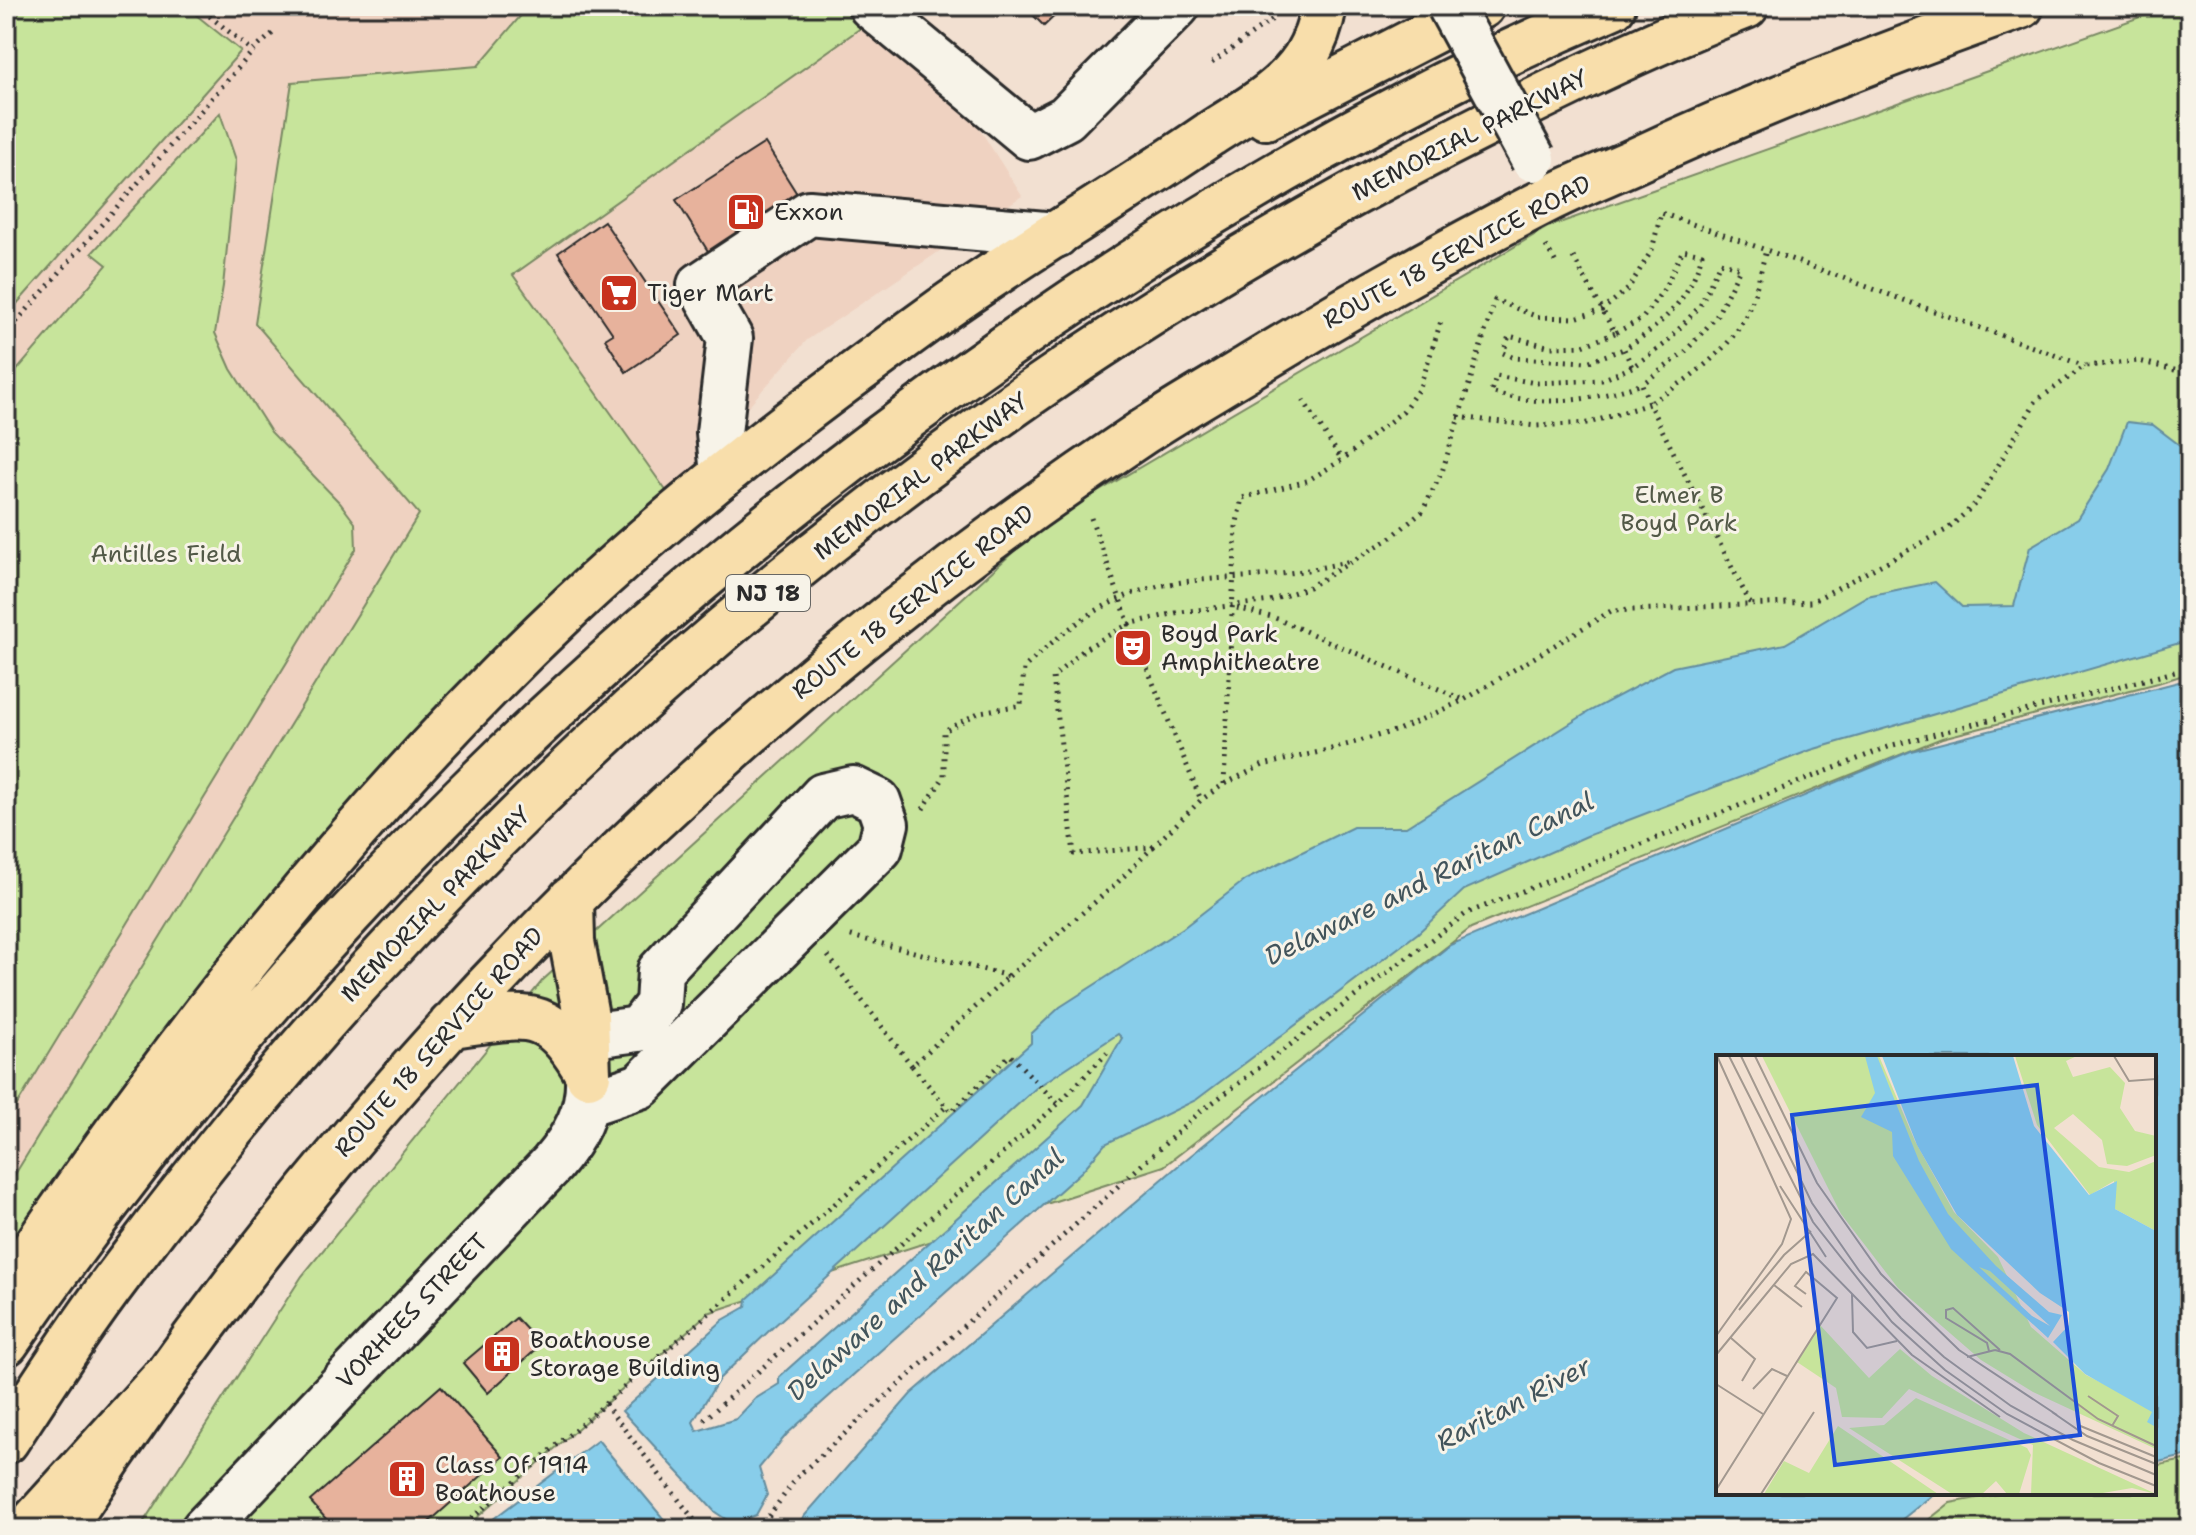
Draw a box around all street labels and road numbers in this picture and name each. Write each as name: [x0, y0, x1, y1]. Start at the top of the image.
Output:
street label: MEMORIAL PARKWAY: [1346, 61, 1594, 209]
street label: ROUTE 18 SERVICE ROAD: [1318, 168, 1596, 336]
street label: MEMORIAL PARKWAY: [807, 384, 1035, 567]
street label: ROUTE 18 SERVICE ROAD: [785, 497, 1041, 707]
road number: NJ 18: [726, 575, 810, 611]
street label: MEMORIAL PARKWAY: [334, 799, 539, 1009]
street label: ROUTE 18 SERVICE ROAD: [327, 920, 551, 1164]
street label: VORHEES STREET: [329, 1226, 495, 1396]

